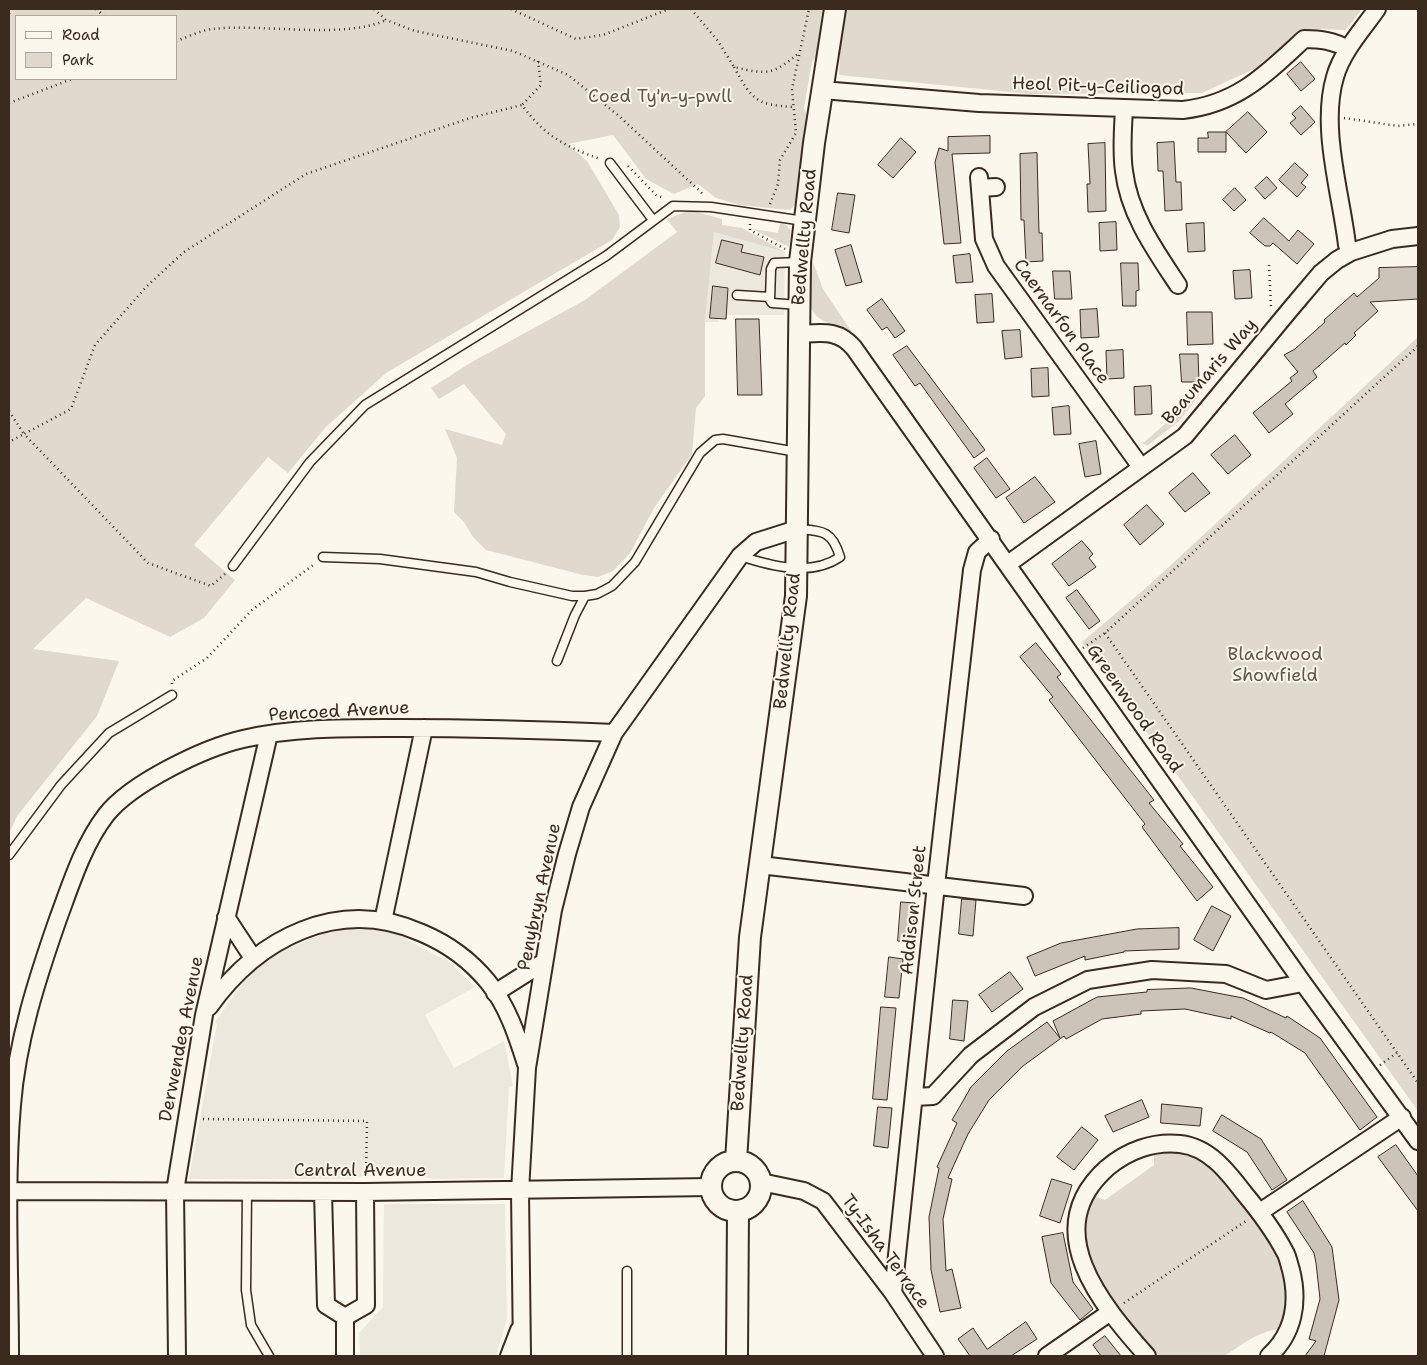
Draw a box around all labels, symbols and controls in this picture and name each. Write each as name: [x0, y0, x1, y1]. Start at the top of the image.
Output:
legend: [15, 15, 178, 80]
text: Road: [62, 25, 100, 45]
text: Park: [62, 50, 94, 70]
street label: Heol Pit-y-Ceiliogod: [1012, 73, 1184, 101]
park label: Coed Ty'n-y-pwll: [588, 86, 732, 108]
street label: Bedwellty Road: [788, 168, 822, 306]
street label: Caernarfon Place: [1008, 255, 1114, 389]
street label: Beaumaris Way: [1158, 314, 1262, 430]
street label: Bedwellty Road: [770, 572, 806, 710]
street label: Greenwood Road: [1082, 641, 1186, 777]
park label: Blackwood Showfield: [1227, 644, 1323, 686]
street label: Pencoed Avenue: [268, 698, 410, 726]
street label: Penybryn Avenue: [514, 821, 566, 973]
street label: Addison Street: [896, 844, 932, 976]
street label: Derwendeg Avenue: [155, 954, 209, 1124]
street label: Bedwellty Road: [727, 974, 759, 1112]
street label: Central Avenue: [294, 1160, 426, 1182]
street label: Ty-Isha Terrace: [836, 1191, 934, 1313]

